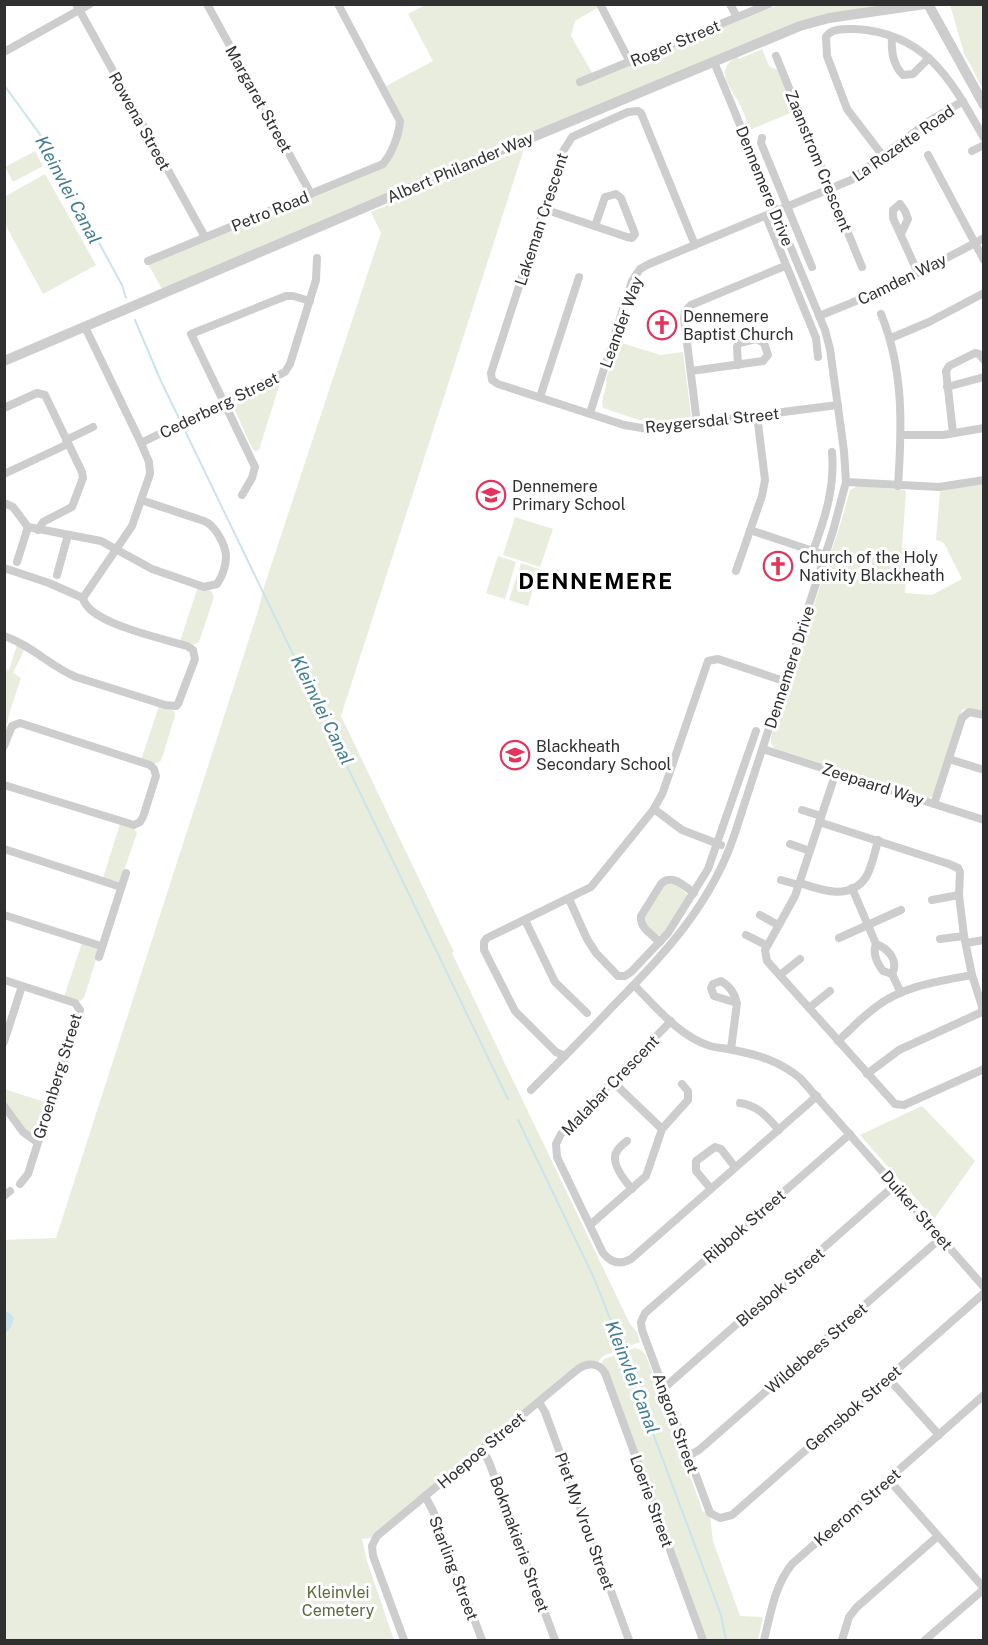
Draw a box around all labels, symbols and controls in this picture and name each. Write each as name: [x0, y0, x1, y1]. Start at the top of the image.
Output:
street label: Roger Street: [628, 16, 723, 71]
street label: Margaret Street: [221, 43, 296, 156]
street label: Rowena Street: [105, 69, 174, 174]
street label: Zaanstrom Crescent: [781, 88, 856, 235]
street label: La Rozette Road: [849, 101, 958, 186]
street label: Dennemere Drive: [732, 123, 797, 249]
street label: Albert Philander Way: [384, 128, 537, 207]
water label: Kleinvlei Canal: [31, 132, 106, 247]
street label: Lakeman Crescent: [511, 150, 572, 288]
street label: Petro Road: [229, 187, 312, 236]
street label: Camden Way: [855, 250, 950, 309]
street label: Leander Way: [596, 273, 647, 371]
place label: Dennemere Baptist Church: [683, 307, 794, 344]
church icon: Dennemere Baptist Church: [646, 309, 678, 341]
street label: Cederberg Street: [157, 368, 282, 443]
street label: Reygersdal Street: [644, 404, 780, 437]
place label: Dennemere Primary School: [512, 477, 626, 514]
school or university icon: Dennemere Primary School: [475, 479, 507, 511]
place label: Church of the Holy Nativity Blackheath: [799, 548, 944, 585]
church icon: Church of the Holy Nativity Blackheath: [762, 550, 794, 582]
district label: DENNEMERE: [518, 568, 674, 594]
street label: Dennemere Drive: [761, 603, 818, 731]
water label: Kleinvlei Canal: [287, 652, 358, 768]
place label: Blackheath Secondary School: [536, 737, 672, 774]
school or university icon: Blackheath Secondary School: [499, 739, 531, 771]
street label: Zeepaard Way: [819, 759, 927, 810]
street label: Groenberg Street: [29, 1011, 86, 1141]
street label: Malabar Crescent: [558, 1031, 663, 1139]
street label: Duiker Street: [877, 1167, 956, 1254]
street label: Ribbok Street: [699, 1186, 789, 1267]
street label: Blesbok Street: [732, 1244, 828, 1331]
street label: Wildebees Street: [762, 1299, 871, 1398]
water label: Kleinvlei Canal: [601, 1317, 664, 1436]
street label: Gemsbok Street: [801, 1362, 905, 1455]
street label: Angora Street: [649, 1371, 702, 1476]
street label: Hoepoe Street: [434, 1408, 529, 1493]
street label: Piet My Vrou Street: [551, 1450, 618, 1592]
street label: Loerie Street: [626, 1452, 677, 1550]
street label: Keerom Street: [810, 1465, 904, 1550]
street label: Bokmakierie Street: [486, 1474, 553, 1615]
street label: Starling Street: [425, 1513, 482, 1623]
park label: Kleinvlei Cemetery: [302, 1583, 375, 1620]

